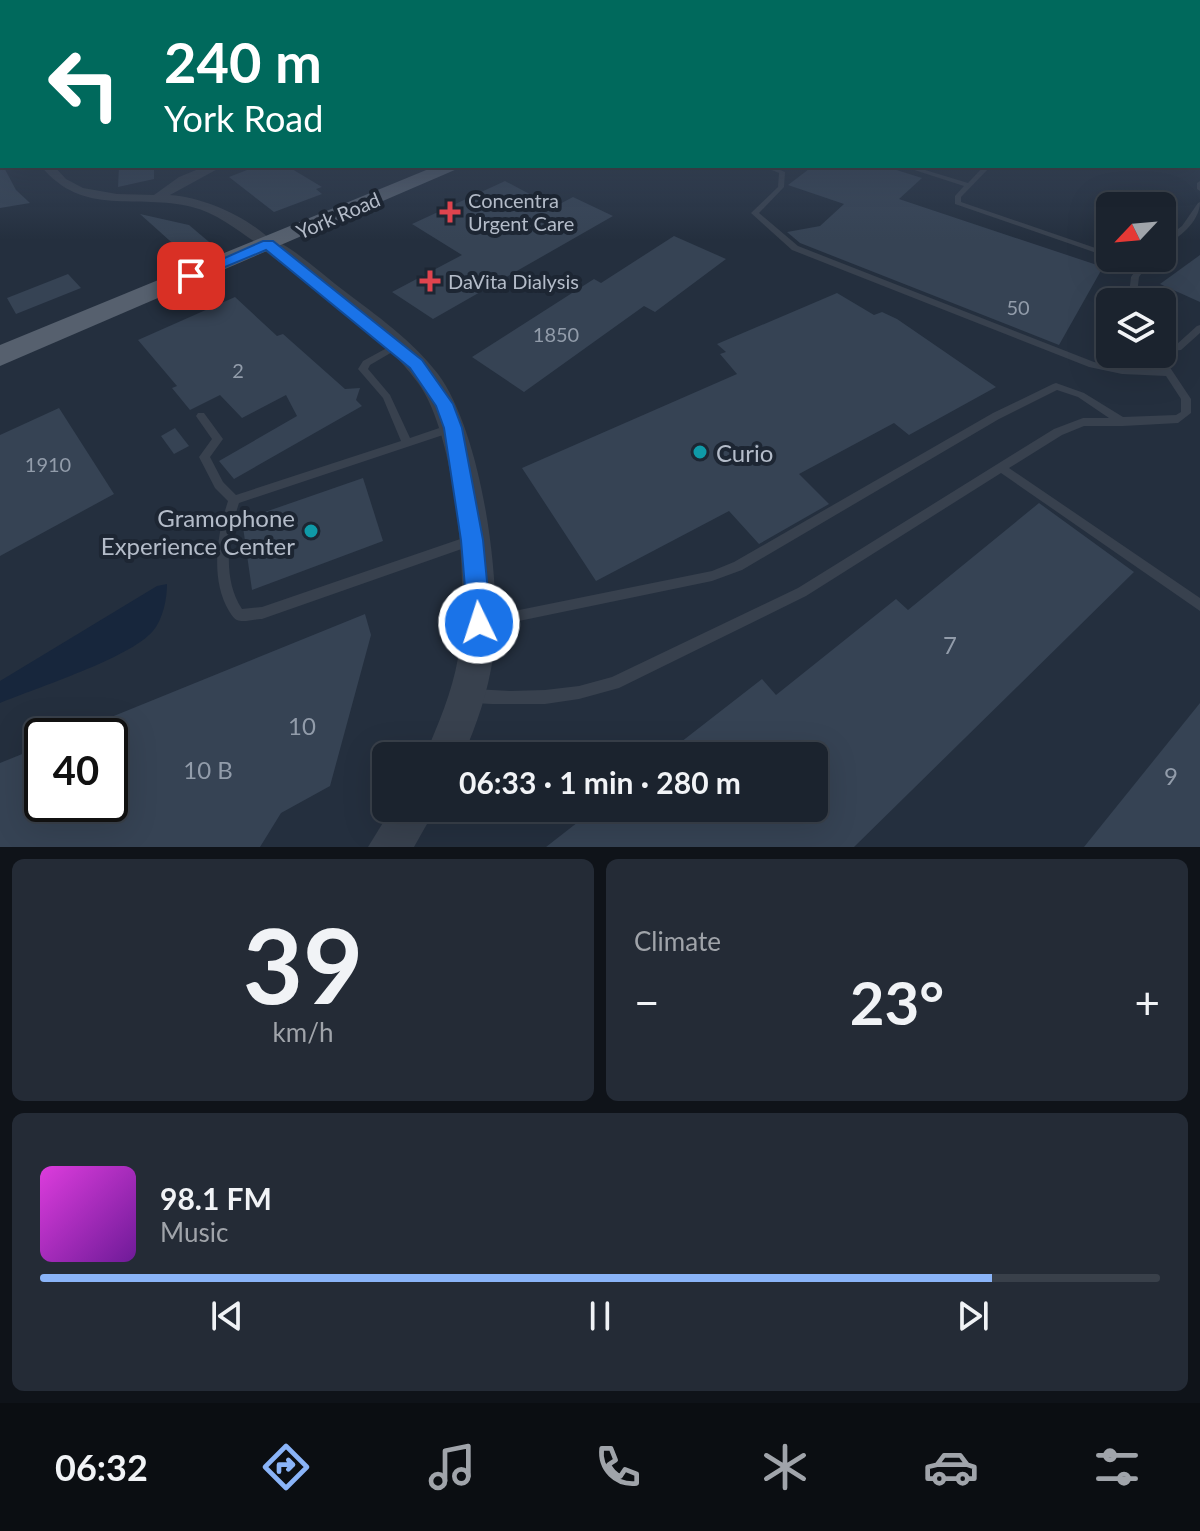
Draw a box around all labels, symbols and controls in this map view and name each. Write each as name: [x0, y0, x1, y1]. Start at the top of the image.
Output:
text: 240 m: [164, 28, 322, 95]
icon: left: [32, 32, 136, 136]
text: York Road: [164, 96, 323, 140]
street label: York Road: [293, 187, 383, 243]
place label: Concentra Urgent Care: [468, 188, 574, 235]
north arrow: [1096, 192, 1176, 272]
map controls: [1096, 192, 1176, 368]
marker: Concentra Urgent Care: [439, 201, 461, 223]
pin: [157, 242, 225, 310]
icon: arrive: [169, 254, 213, 298]
place label: DaVita Dialysis: [448, 269, 579, 293]
marker: DaVita Dialysis: [419, 270, 441, 292]
button: layers: [1096, 288, 1176, 368]
house number: 50: [1006, 295, 1030, 319]
house number: 1850: [533, 322, 579, 346]
house number: 2: [232, 358, 244, 382]
place label: Curio: [716, 438, 773, 467]
marker: Curio: [691, 443, 709, 461]
house number: 1910: [25, 452, 71, 476]
place label: Gramophone Experience Center: [101, 503, 295, 560]
marker: Gramophone Experience Center: [302, 522, 320, 540]
position arrow: [437, 581, 521, 665]
house number: 7: [943, 630, 957, 659]
house number: 10: [288, 711, 316, 740]
speed limit sign: 40: [24, 718, 128, 822]
house number: 10 B: [183, 755, 233, 784]
house number: 9: [1164, 761, 1178, 790]
text: 06:33 · 1 min · 280 m: [459, 764, 741, 800]
text: 39: [243, 901, 363, 1026]
text: Climate: [634, 925, 721, 957]
text: 23°: [850, 966, 944, 1038]
text: −: [634, 976, 660, 1028]
text: +: [1134, 976, 1160, 1028]
text: km/h: [273, 1016, 333, 1048]
text: 98.1 FM: [160, 1180, 272, 1216]
text: Music: [160, 1216, 228, 1248]
icon: previous: [205, 1294, 249, 1338]
icon: pause: [578, 1294, 622, 1338]
icon: next: [951, 1294, 995, 1338]
icon: directions: [258, 1439, 314, 1495]
icon: music: [424, 1439, 480, 1495]
icon: phone: [590, 1439, 646, 1495]
icon: climate: [757, 1439, 813, 1495]
icon: car: [923, 1439, 979, 1495]
icon: filters: [1089, 1439, 1145, 1495]
text: 06:32: [55, 1445, 148, 1489]

